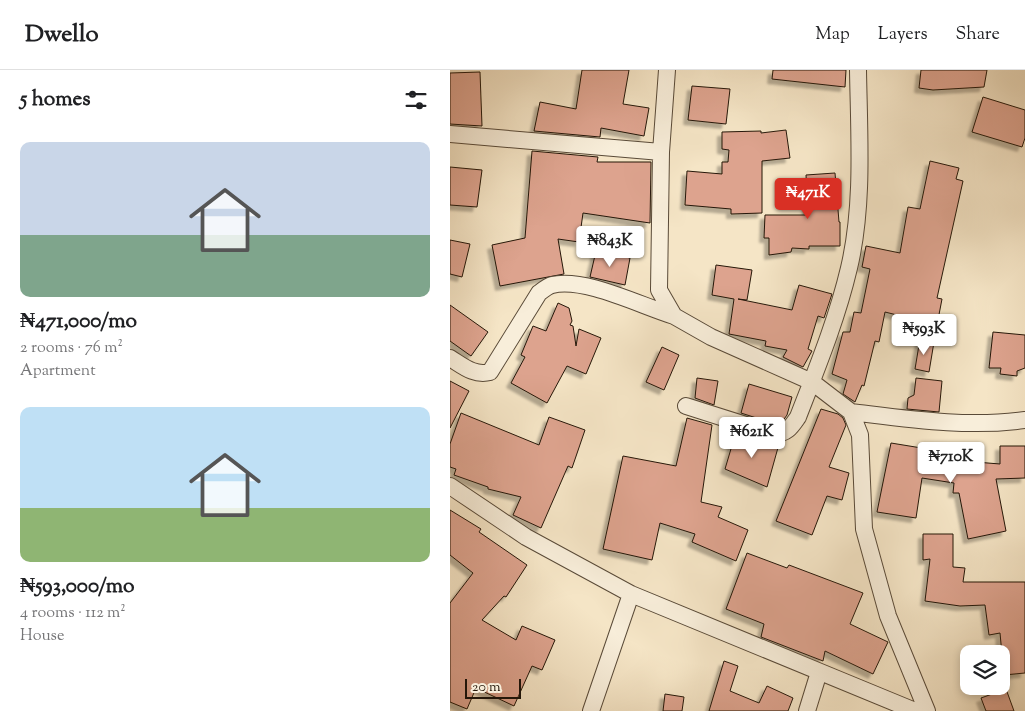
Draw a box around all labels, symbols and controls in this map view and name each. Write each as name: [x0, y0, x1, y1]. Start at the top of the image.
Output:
text: Dwello: [25, 18, 99, 52]
text: Map: [815, 22, 850, 48]
text: Layers: [878, 22, 928, 48]
text: Share: [956, 22, 1000, 48]
text: 5 homes: [20, 85, 90, 115]
icon: filters: [402, 86, 430, 114]
icon: home: [180, 175, 270, 265]
pin: ₦471K: [773, 178, 843, 220]
text: ₦471K: [786, 182, 830, 205]
pin: ₦843K: [575, 226, 645, 268]
text: ₦843K: [587, 230, 633, 253]
text: ₦471,000/mo: [20, 307, 137, 337]
pin: ₦593K: [889, 314, 959, 356]
text: ₦593K: [903, 318, 945, 341]
text: 2 rooms · 76 m²: [20, 337, 123, 360]
text: Apartment: [20, 360, 96, 383]
pin: ₦621K: [717, 416, 787, 459]
text: ₦621K: [730, 421, 774, 444]
icon: home: [180, 440, 270, 530]
pin: ₦710K: [916, 442, 986, 484]
text: ₦710K: [929, 446, 973, 469]
text: ₦593,000/mo: [20, 572, 135, 602]
text: 4 rooms · 112 m²: [20, 602, 126, 625]
text: House: [20, 625, 64, 648]
map controls: [960, 645, 1010, 695]
button: layers: [960, 645, 1010, 695]
scale bar: [465, 676, 521, 699]
text: 20 m: [472, 678, 501, 698]

